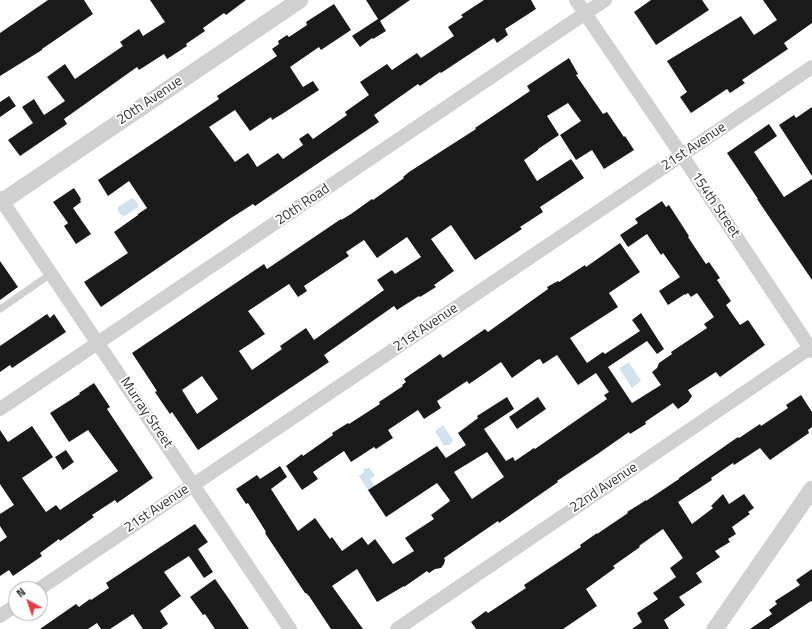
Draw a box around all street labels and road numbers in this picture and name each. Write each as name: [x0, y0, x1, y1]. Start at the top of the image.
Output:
street label: 20th Avenue: [114, 73, 186, 129]
street label: 21st Avenue: [659, 119, 729, 175]
street label: 154th Street: [687, 169, 743, 241]
street label: 20th Road: [273, 181, 333, 229]
street label: 21st Avenue: [391, 300, 461, 356]
street label: Murray Street: [116, 374, 176, 452]
street label: 22nd Avenue: [567, 459, 641, 517]
street label: 21st Avenue: [122, 481, 192, 537]

